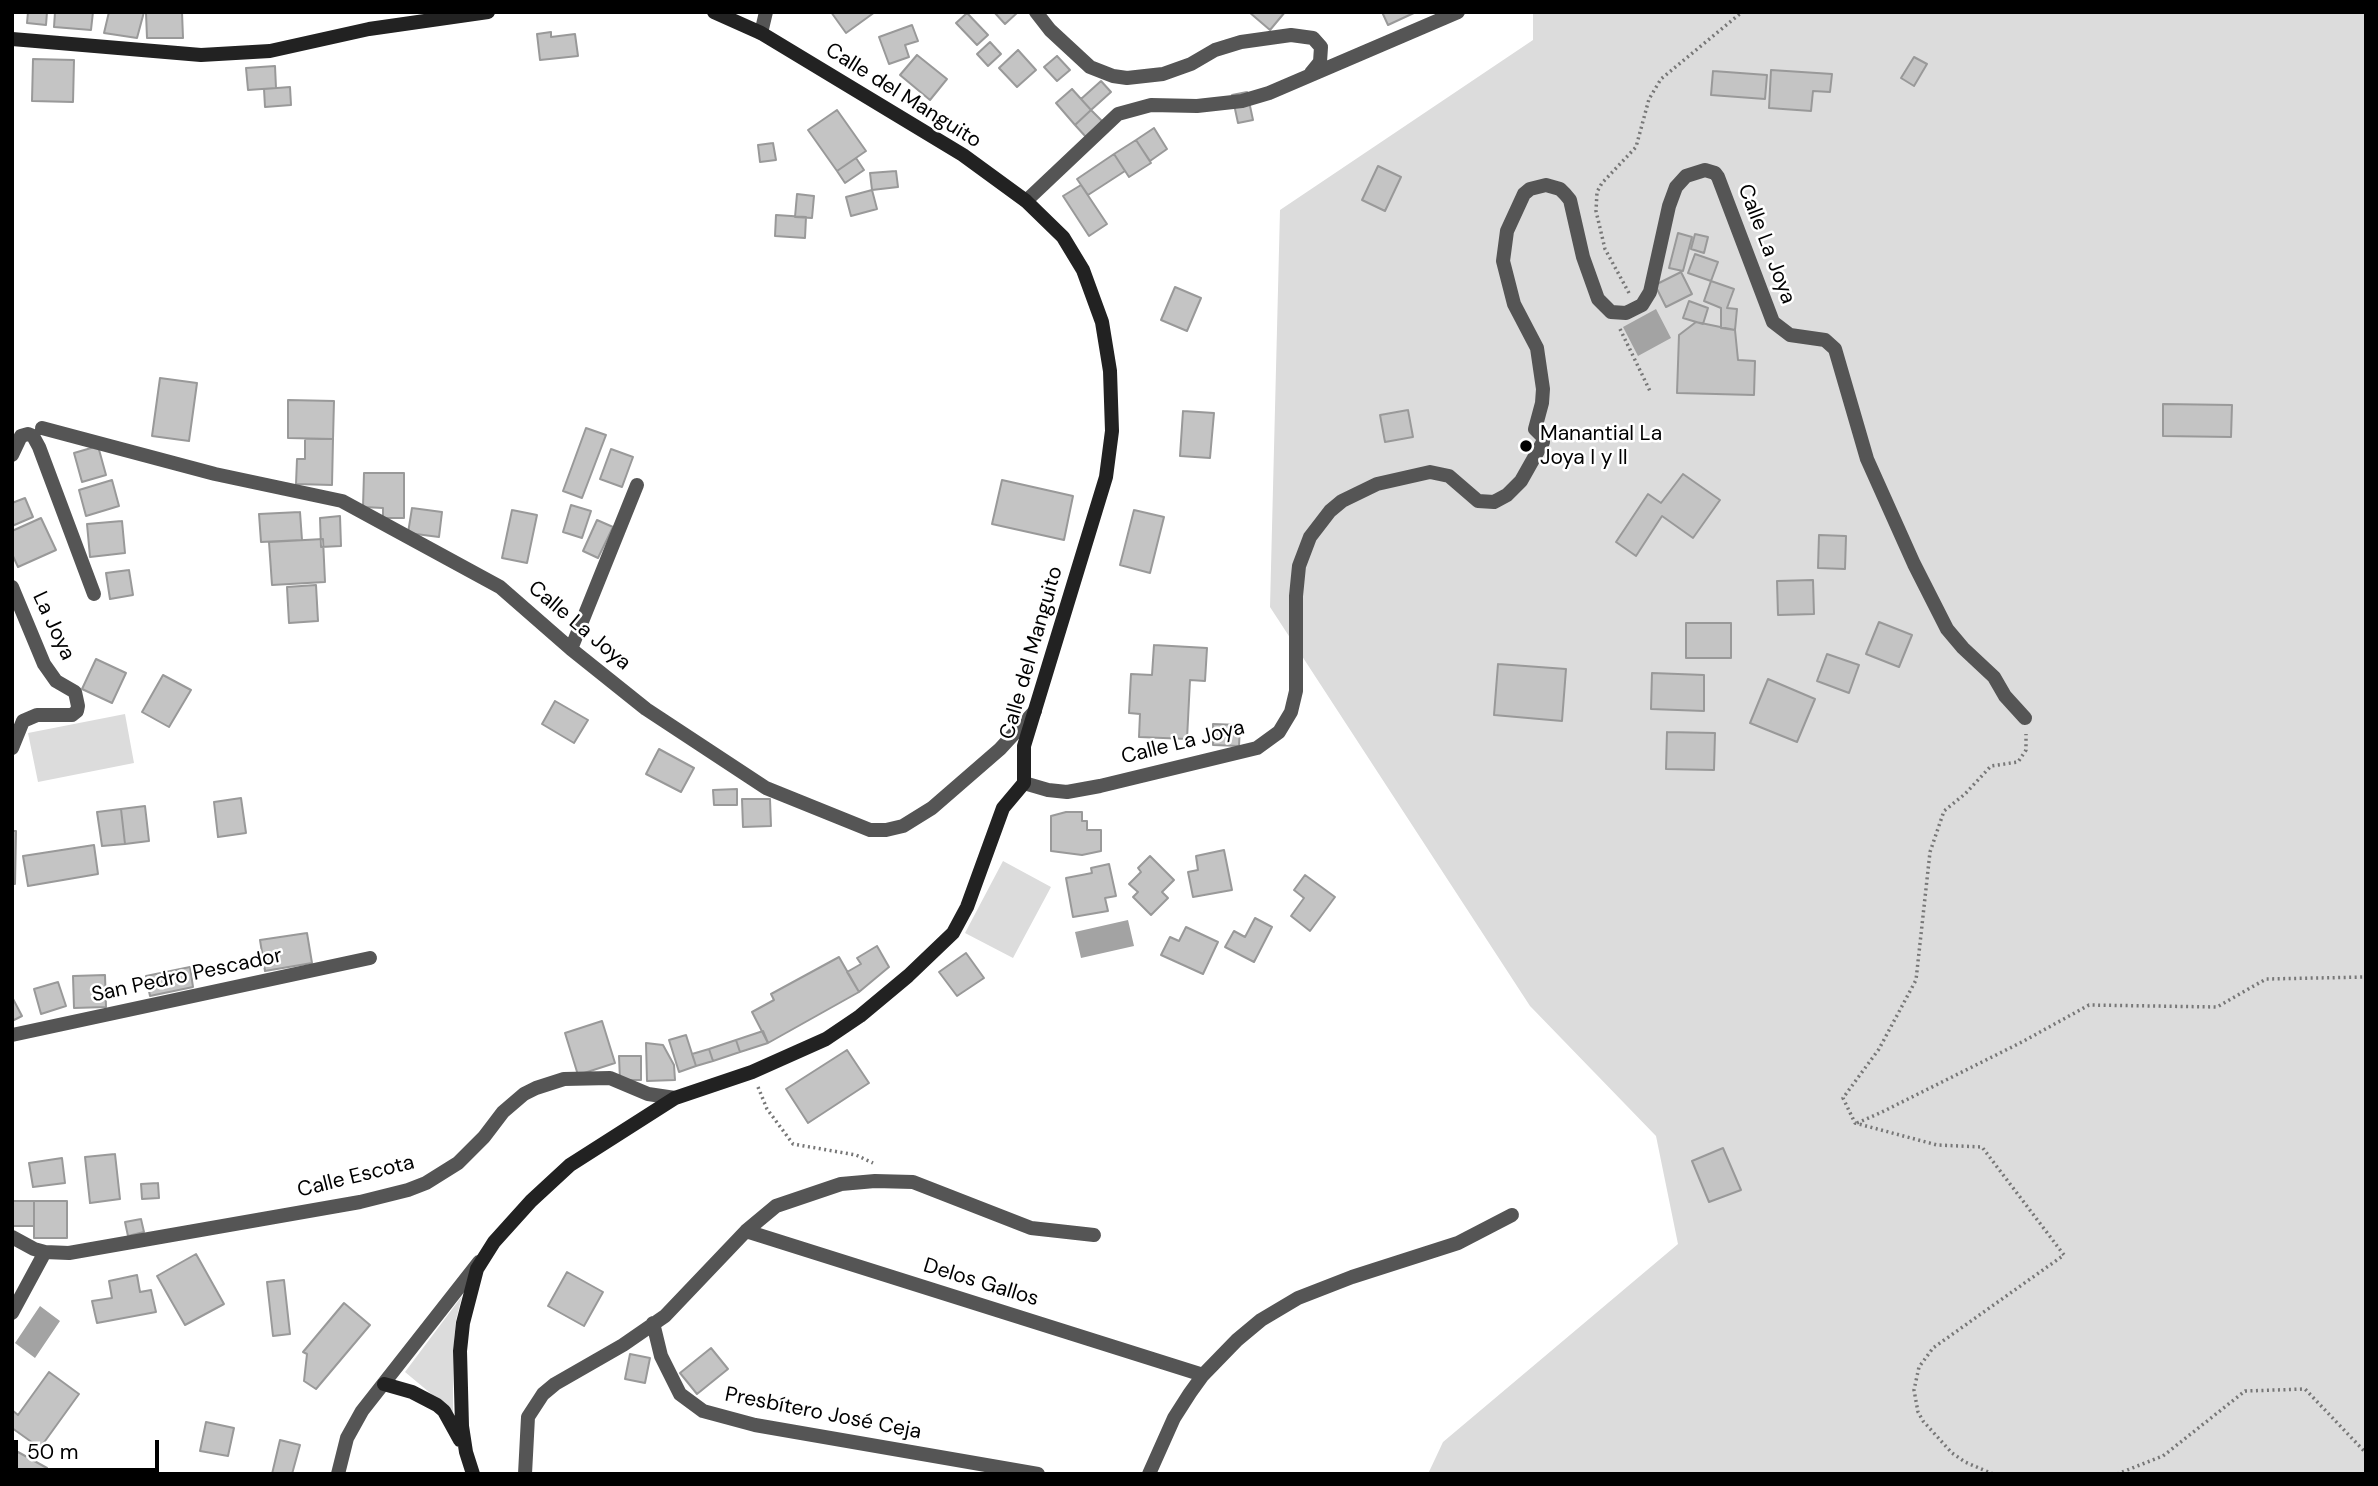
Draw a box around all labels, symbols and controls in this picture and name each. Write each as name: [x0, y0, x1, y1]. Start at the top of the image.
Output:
street label: Calle del Manguito: [820, 38, 986, 154]
street label: Calle La Joya: [1732, 181, 1800, 307]
place label: Manantial La Joya I y II: [1540, 421, 1662, 471]
marker: Manantial La Joya I y II: [1518, 438, 1534, 454]
street label: Calle del Manguito: [995, 563, 1069, 743]
street label: Calle La Joya: [523, 576, 635, 676]
street label: La Joya: [26, 588, 80, 664]
street label: Calle La Joya: [1119, 716, 1247, 770]
street label: San Pedro Pescador: [89, 943, 285, 1009]
street label: Calle Escota: [295, 1150, 417, 1204]
street label: Delos Gallos: [920, 1254, 1042, 1312]
street label: Presbítero José Ceja: [723, 1383, 923, 1445]
scale bar: [18, 1426, 163, 1470]
text: 50 m: [27, 1438, 78, 1466]

